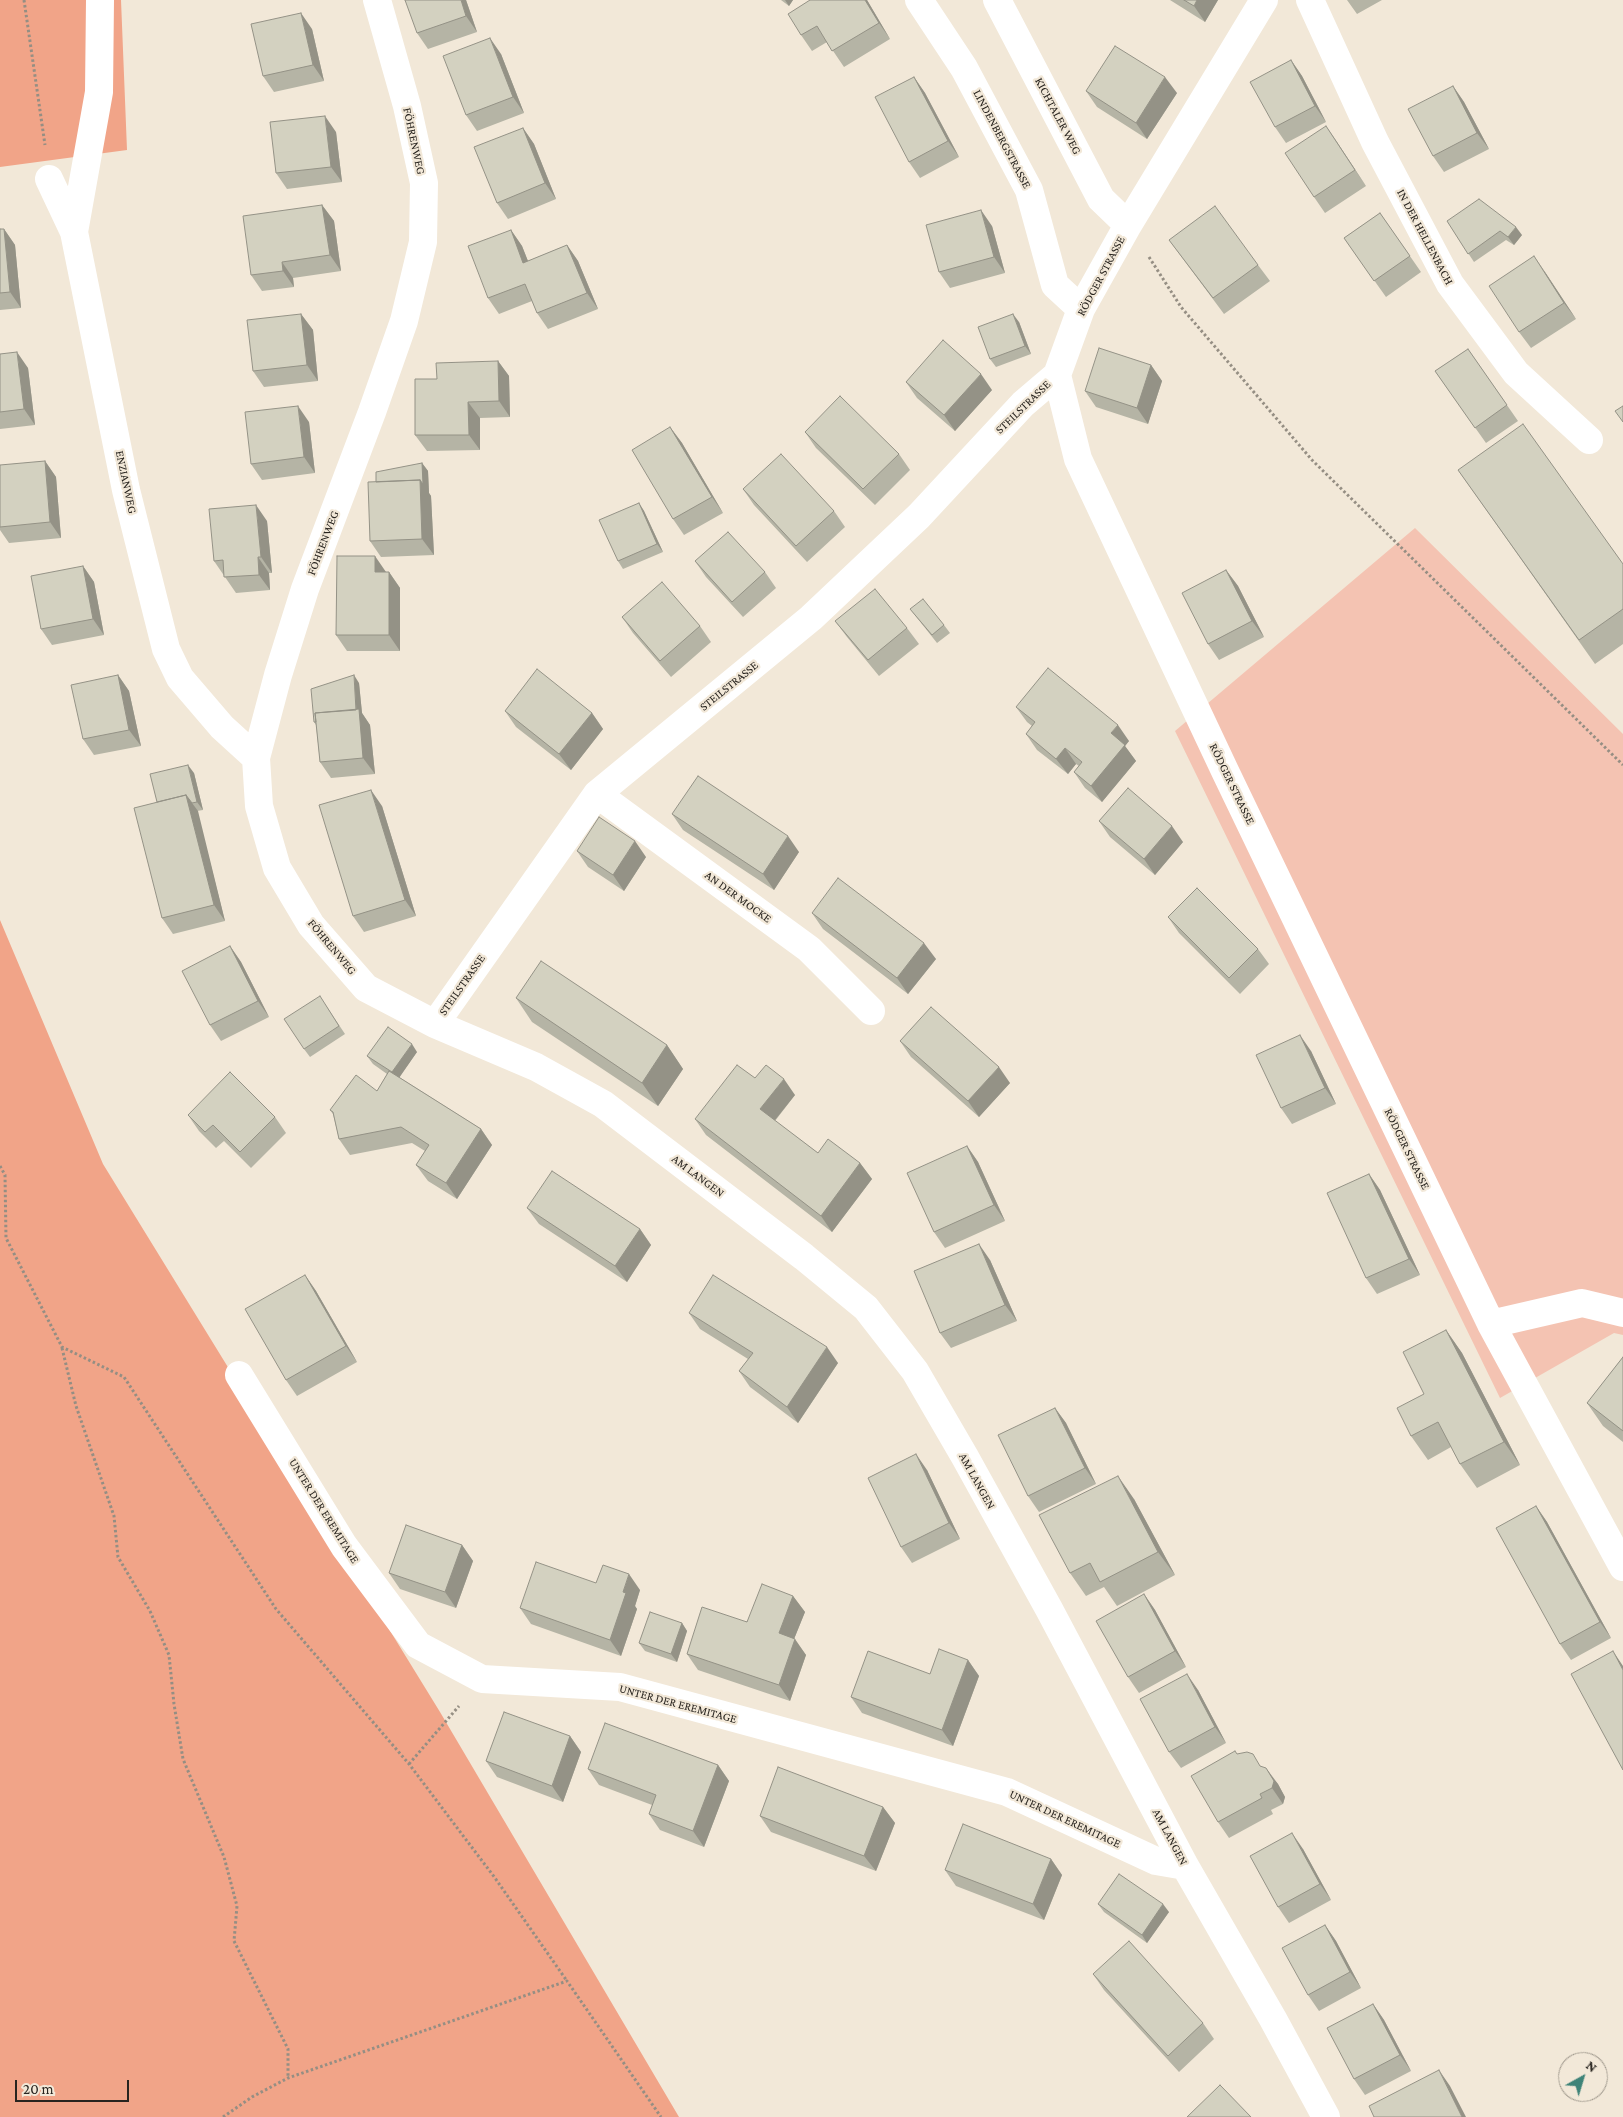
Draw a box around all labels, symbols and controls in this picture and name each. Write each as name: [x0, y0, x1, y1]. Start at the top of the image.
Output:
street label: KICHTALER WEG: [1032, 75, 1084, 157]
street label: LINDENBERGSTRASSE: [970, 87, 1034, 191]
street label: FÖHRENWEG: [400, 106, 428, 176]
street label: IN DER HELLENBACH: [1394, 187, 1456, 287]
street label: RÖDGER STRASSE: [1074, 234, 1128, 318]
street label: STEILSTRASSE: [992, 377, 1054, 437]
street label: ENZIANWEG: [112, 449, 140, 515]
street label: FÖHRENWEG: [304, 509, 342, 577]
street label: STEILSTRASSE: [697, 658, 761, 714]
street label: RÖDGER STRASSE: [1206, 741, 1258, 827]
street label: AN DER MOCKE: [702, 868, 774, 926]
street label: FÖHRENWEG: [305, 916, 359, 978]
street label: STEILSTRASSE: [436, 952, 488, 1018]
street label: RÖDGER STRASSE: [1381, 1106, 1433, 1192]
street label: AM LANGEN: [669, 1152, 727, 1200]
street label: AM LANGEN: [956, 1451, 998, 1511]
street label: UNTER DER EREMITAGE: [286, 1456, 362, 1566]
street label: UNTER DER EREMITAGE: [618, 1681, 738, 1727]
street label: UNTER DER EREMITAGE: [1007, 1787, 1123, 1851]
street label: AM LANGEN: [1149, 1806, 1191, 1868]
north arrow: [1558, 2052, 1608, 2102]
text: N: [1583, 2057, 1601, 2075]
scale bar: [18, 2070, 131, 2102]
text: 20 m: [23, 2081, 54, 2097]

